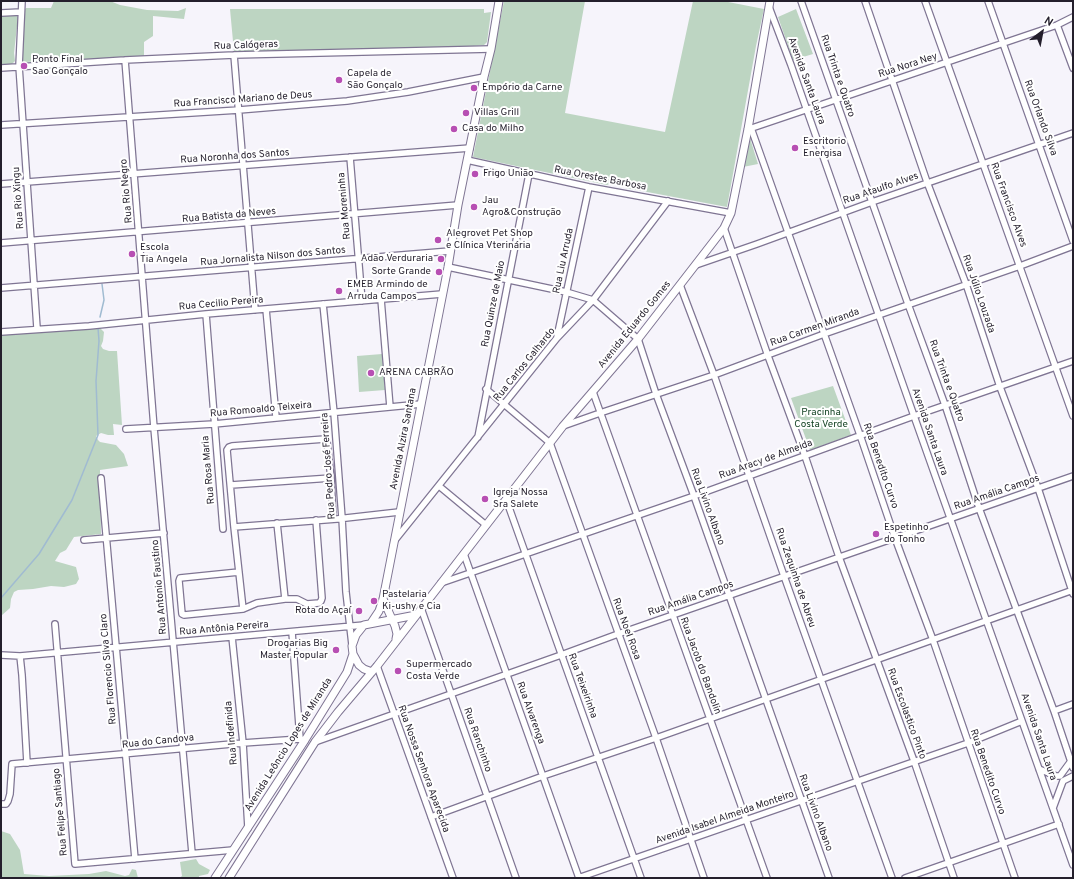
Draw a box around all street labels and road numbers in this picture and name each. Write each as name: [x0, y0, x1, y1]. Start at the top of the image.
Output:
street label: Rua Trinta e Quatro: [817, 33, 857, 119]
street label: Avenida Santa Laura: [785, 36, 827, 126]
street label: Rua Calógeras: [214, 39, 278, 53]
street label: Rua Nora Ney: [877, 51, 939, 81]
street label: Rua Orlando Silva: [1021, 79, 1059, 157]
street label: Rua Francisco Mariano de Deus: [173, 89, 313, 111]
street label: Rua Noronha dos Santos: [180, 147, 290, 167]
street label: Rua Rio Negro: [118, 158, 136, 224]
street label: Rua Francisco Alves: [987, 161, 1029, 249]
street label: Rua Orestes Barbosa: [553, 164, 647, 194]
street label: Rua Rio Xingu: [11, 166, 27, 230]
street label: Rua Ataulfo Alves: [842, 170, 920, 208]
street label: Rua Moreninha: [336, 172, 354, 240]
street label: Rua Batista da Neves: [182, 206, 276, 226]
street label: Rua Liu Arruda: [551, 227, 577, 295]
street label: Rua Jornalista Nilson dos Santos: [200, 245, 346, 269]
street label: Rua Júlio Louzada: [959, 253, 997, 335]
street label: Rua Quinze de Maio: [480, 260, 508, 348]
street label: Avenida Eduardo Gomes: [596, 279, 674, 371]
street label: Rua Cecilio Pereira: [178, 294, 264, 314]
street label: Rua Carmen Miranda: [769, 306, 861, 350]
street label: Rua Carlos Galhardo: [492, 326, 558, 404]
street label: Rua Trinta e Quatro: [926, 338, 966, 424]
street label: Avenida Alzira Santana: [388, 387, 420, 491]
street label: Avenida Santa Laura: [908, 387, 950, 477]
street label: Rua Romoaldo Teixeira: [210, 400, 312, 420]
street label: Rua Pedro José Ferreira: [319, 412, 339, 520]
street label: Rua Benedito Curvo: [860, 422, 900, 510]
street label: Rua Rosa Maria: [200, 435, 218, 505]
street label: Rua Aracy de Almeida: [718, 438, 814, 482]
street label: Rua Livino Albano: [687, 467, 727, 547]
street label: Rua Amália Campos: [953, 473, 1041, 513]
street label: Rua Zequinha de Abreu: [772, 527, 818, 629]
street label: Rua Antonio Faustino: [150, 539, 170, 635]
street label: Rua Amália Campos: [647, 579, 735, 619]
street label: Rua Noel Rosa: [609, 597, 643, 661]
street label: Rua Florencio Silva Claro: [98, 613, 120, 725]
street label: Rua Jacob do Bandolin: [677, 616, 723, 716]
street label: Rua Antônia Pereira: [179, 619, 269, 639]
street label: Rua Teixeirinha: [565, 652, 599, 720]
street label: Rua Escolastico Pinto: [884, 667, 928, 761]
street label: Avenida Leôncio Lopes de Miranda: [243, 676, 335, 814]
street label: Rua Alvarenga: [513, 680, 547, 746]
street label: Avenida Santa Laura: [1017, 692, 1059, 782]
street label: Rua Indefinida: [223, 701, 241, 765]
street label: Rua Nossa Senhora Aparecida: [394, 704, 452, 834]
street label: Rua Ranchinho: [460, 706, 494, 774]
street label: Rua Benedito Curvo: [967, 728, 1007, 816]
street label: Rua do Candova: [121, 732, 195, 752]
street label: Rua Felipe Santiago: [51, 768, 71, 856]
street label: Rua Livino Albano: [795, 773, 835, 853]
street label: Avenida Isabel Almeida Monteiro: [654, 789, 796, 847]

